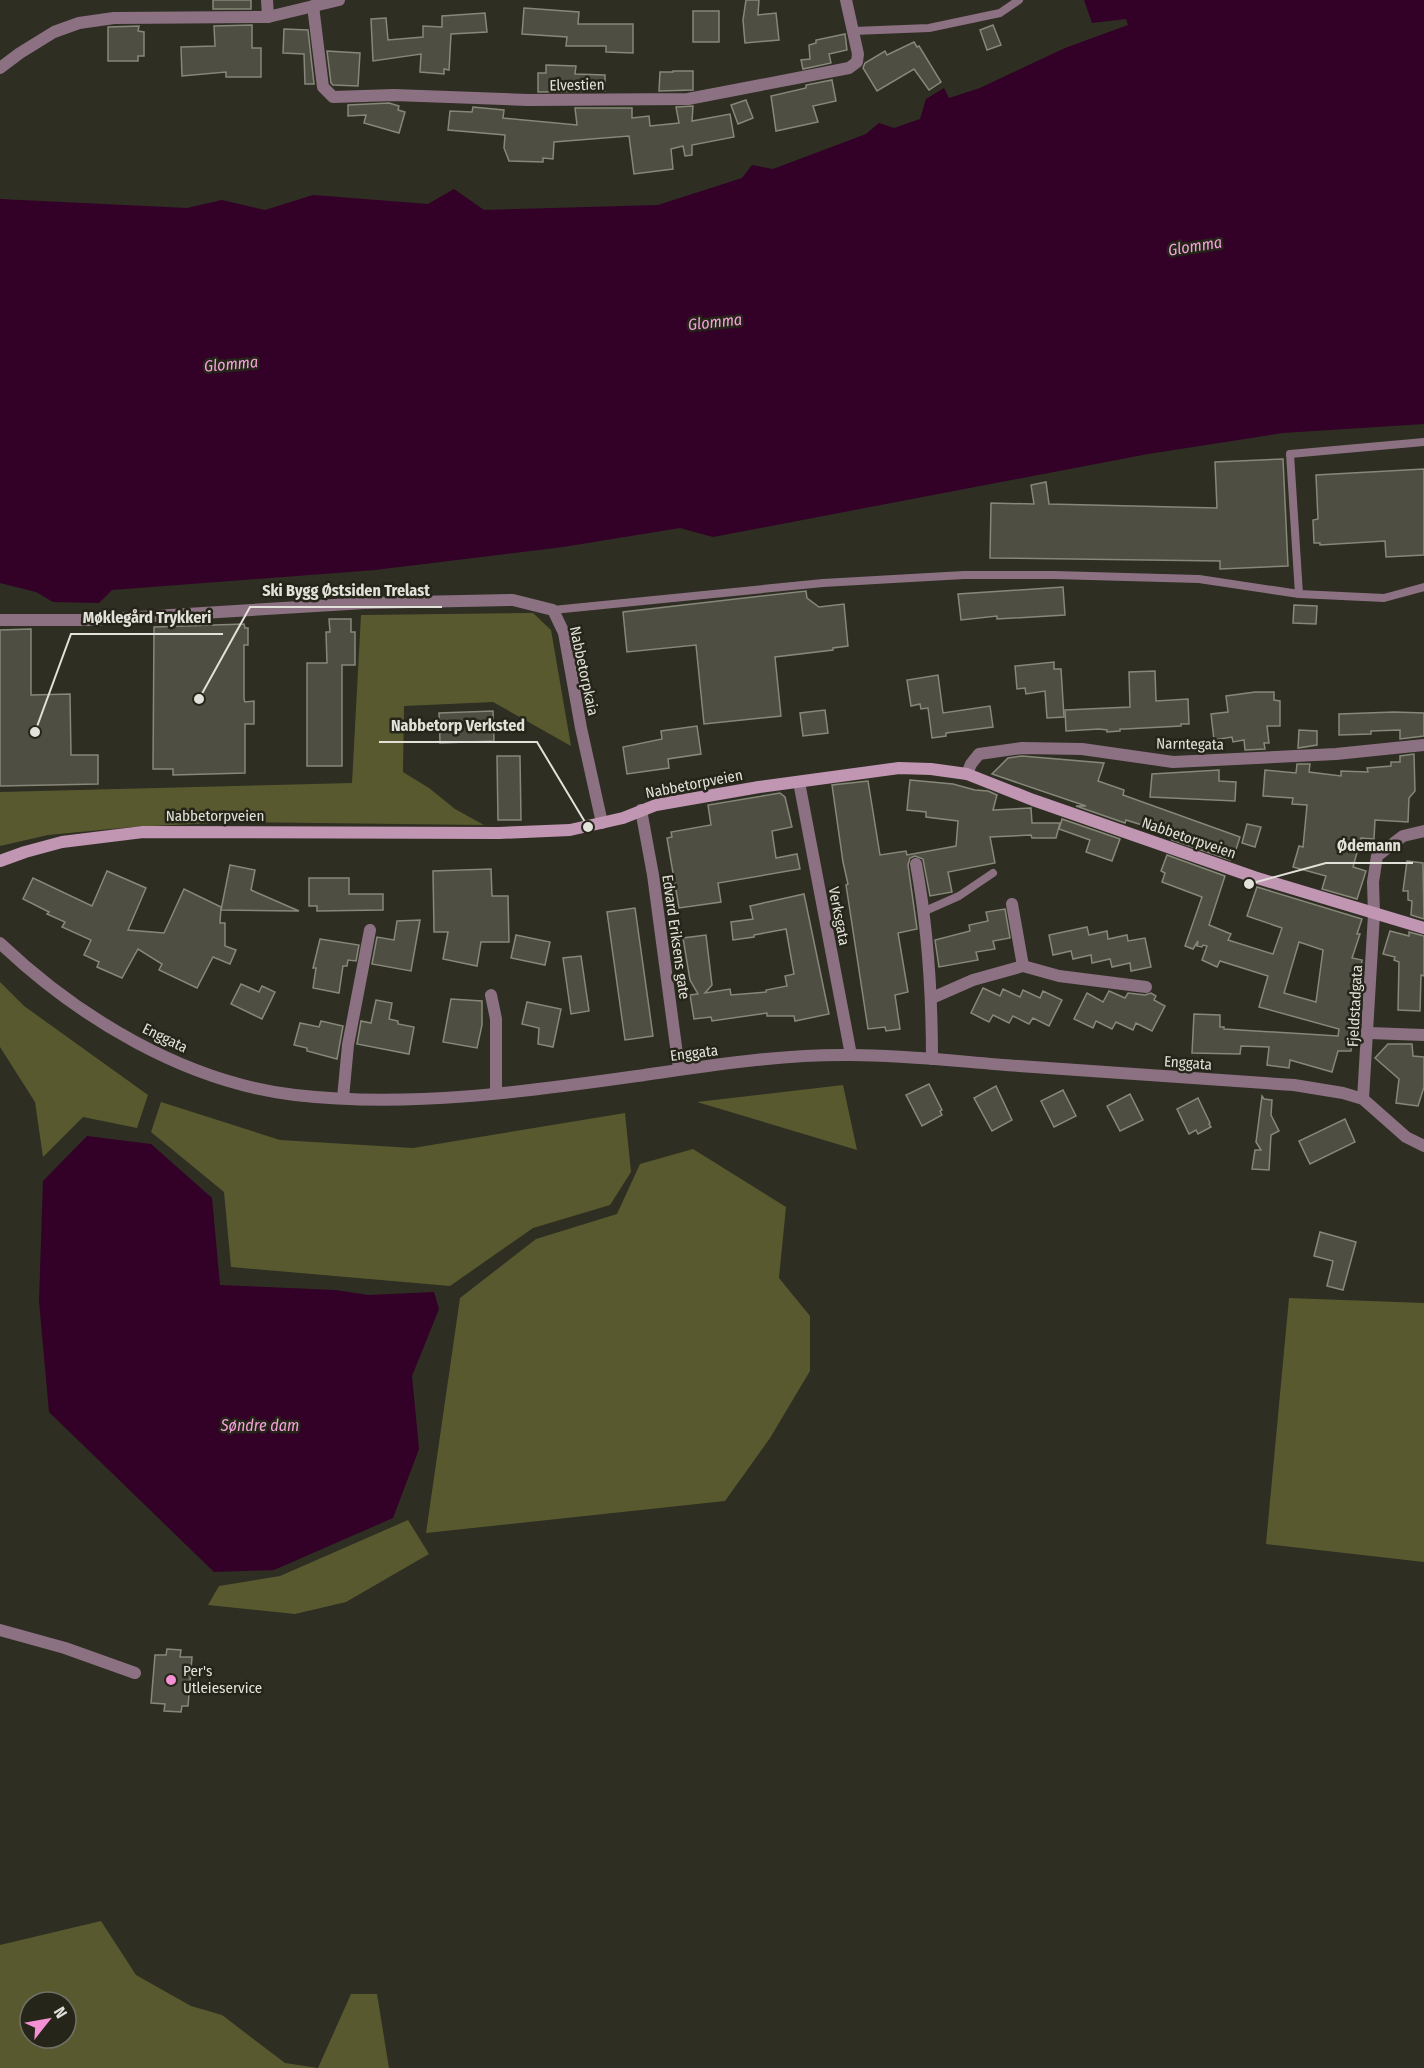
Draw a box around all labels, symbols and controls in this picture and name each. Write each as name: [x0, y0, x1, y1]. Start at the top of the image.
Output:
street label: Elvestien: [549, 76, 605, 94]
water label: Glomma: [1167, 232, 1223, 260]
water label: Glomma: [687, 310, 743, 334]
water label: Glomma: [203, 352, 259, 376]
callout: Ski Bygg Østsiden Trelast: [250, 573, 442, 607]
text: Ski Bygg Østsiden Trelast: [262, 581, 430, 600]
callout: Møklegård Trykkeri: [71, 600, 223, 634]
text: Møklegård Trykkeri: [83, 608, 211, 627]
street label: Nabbetorpkaia: [566, 625, 602, 717]
callout: Nabbetorp Verksted: [379, 708, 537, 742]
text: Nabbetorp Verksted: [391, 716, 525, 735]
street label: Narntegata: [1156, 734, 1224, 754]
street label: Nabbetorpveien: [644, 766, 744, 802]
street label: Nabbetorpveien: [166, 807, 264, 825]
street label: Nabbetorpveien: [1139, 813, 1239, 863]
callout: Ødemann: [1326, 829, 1413, 863]
text: Ødemann: [1337, 836, 1401, 855]
street label: Edvard Eriksens gate: [658, 874, 694, 1000]
street label: Verksgata: [824, 885, 854, 947]
street label: Fjeldstadgata: [1344, 965, 1366, 1047]
street label: Enggata: [139, 1019, 191, 1057]
street label: Enggata: [669, 1041, 719, 1065]
street label: Enggata: [1163, 1052, 1213, 1074]
water label: Søndre dam: [220, 1416, 299, 1435]
place label: Per's Utleieservice: [183, 1662, 262, 1697]
marker: Per's Utleieservice: [164, 1673, 178, 1687]
north arrow: [18, 1990, 78, 2050]
text: N: [50, 2004, 71, 2022]

